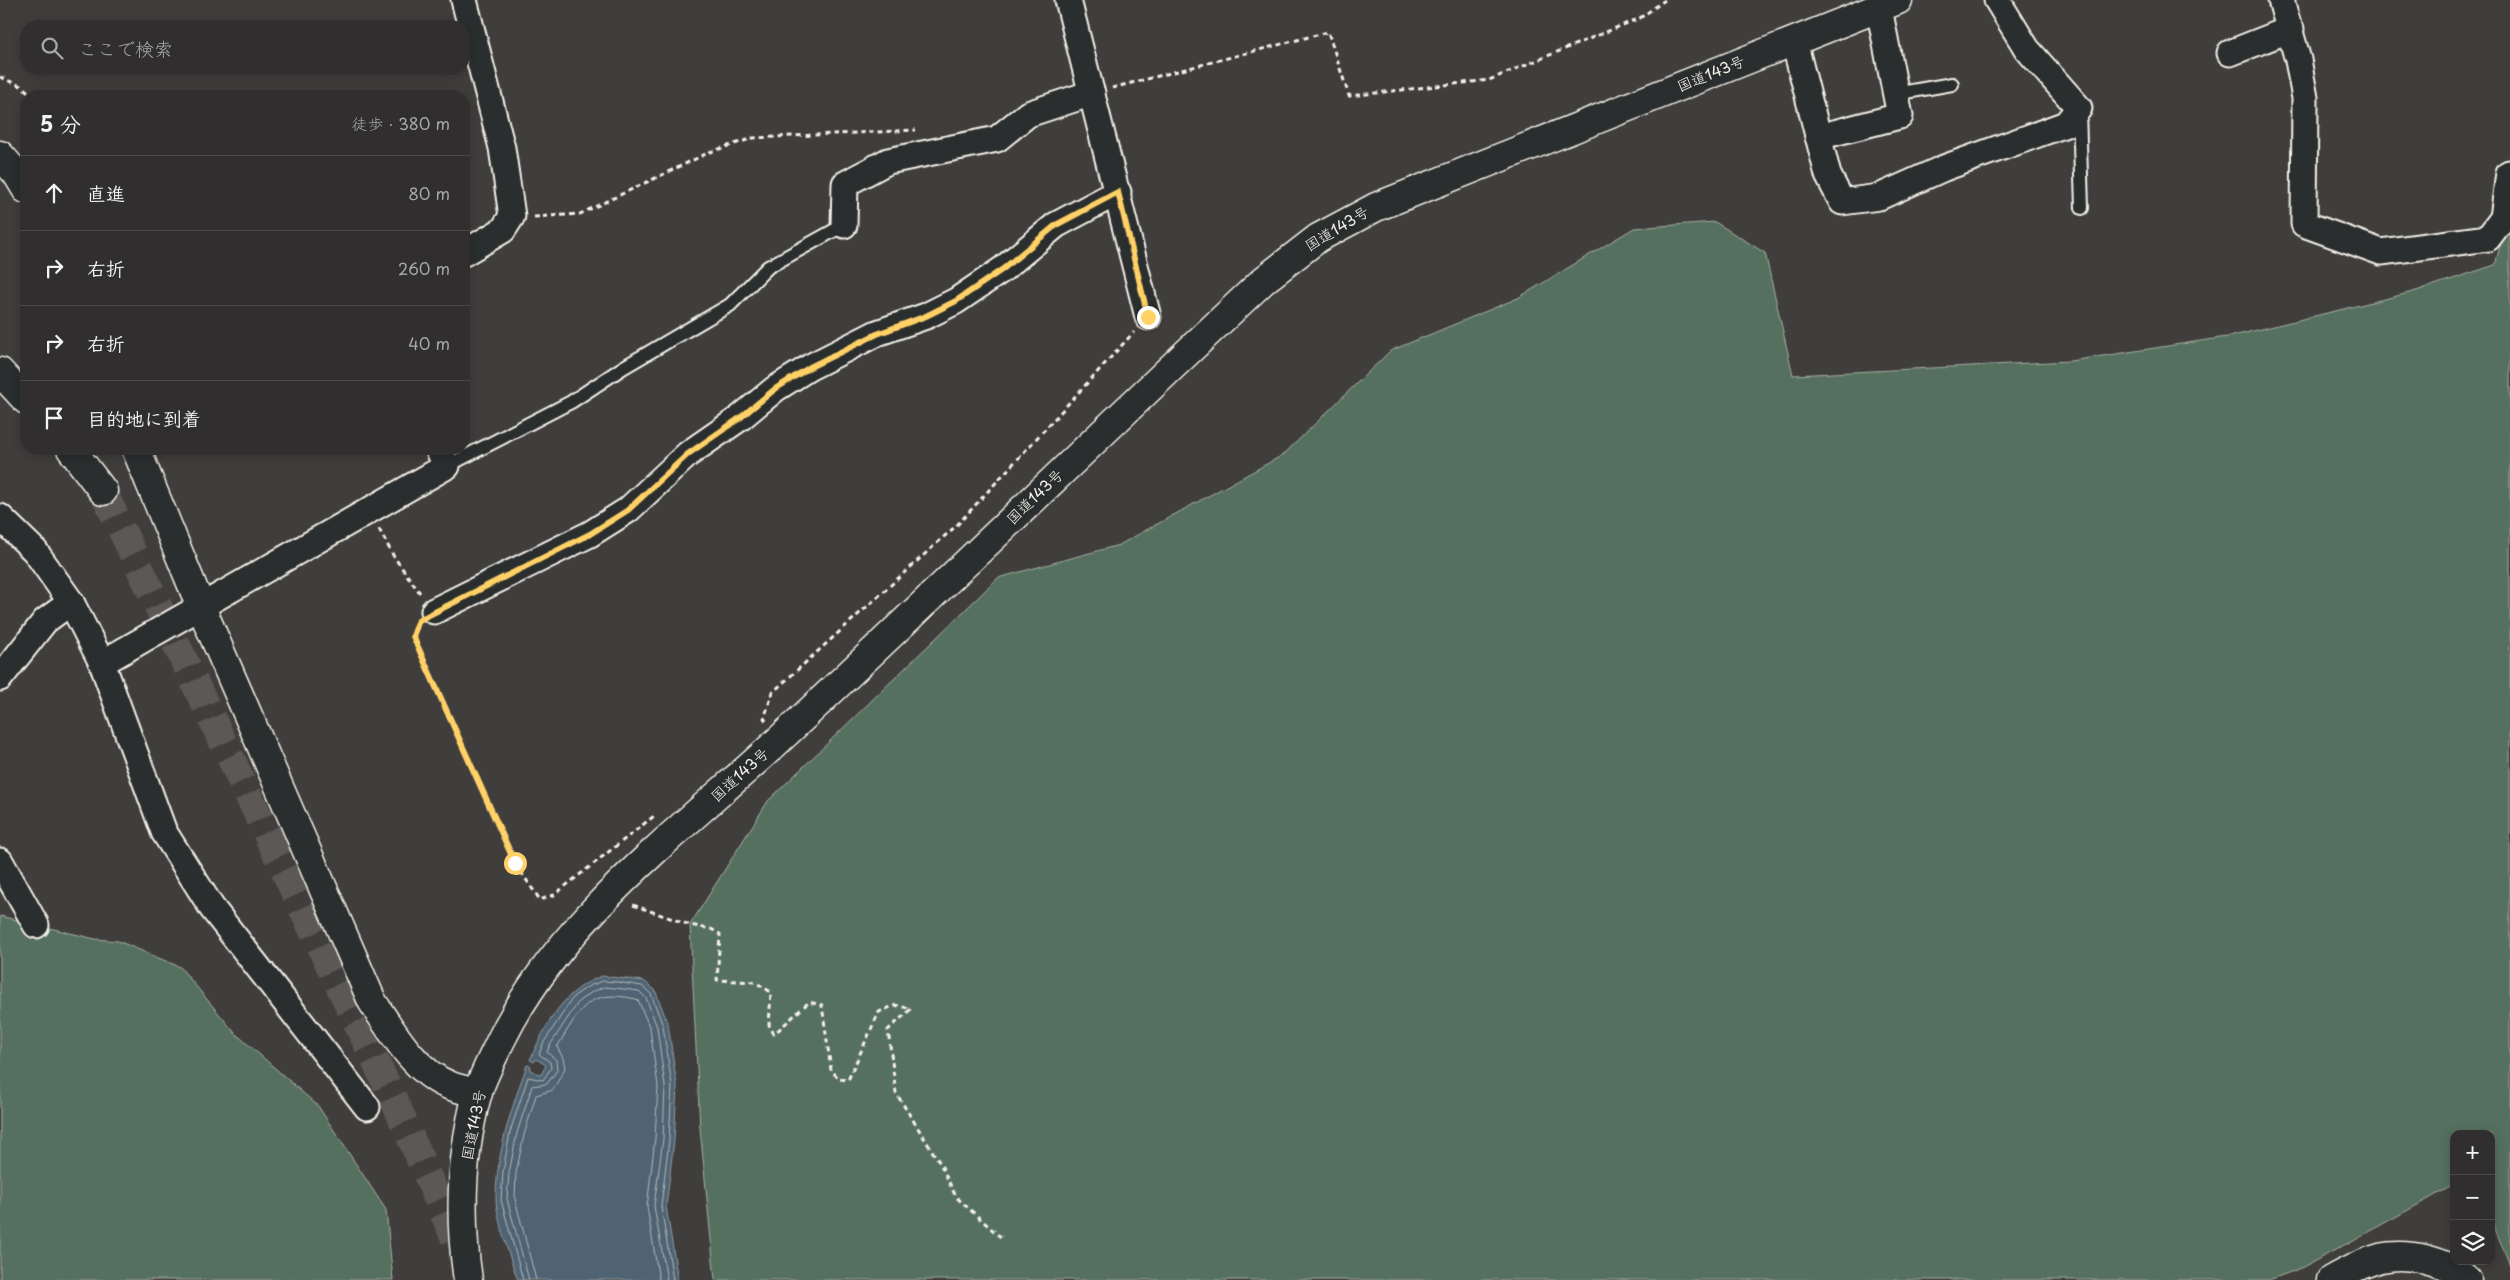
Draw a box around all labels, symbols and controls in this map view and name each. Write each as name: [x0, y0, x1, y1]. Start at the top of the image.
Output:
search box: [20, 20, 470, 75]
icon: search: [38, 34, 66, 62]
text: ここで検索: [78, 34, 173, 62]
street label: 国道143号: [1673, 49, 1748, 97]
text: 5 分: [40, 107, 81, 139]
text: 徒歩 · 380 m: [351, 111, 450, 135]
icon: ahead: [40, 179, 68, 207]
text: 直進: [87, 179, 125, 207]
text: 80 m: [408, 181, 450, 205]
street label: 国道143号: [1300, 199, 1373, 256]
icon: right: [40, 254, 68, 282]
text: 右折: [87, 254, 125, 282]
text: 260 m: [398, 256, 450, 280]
route end: [1137, 306, 1160, 329]
icon: right: [40, 329, 68, 357]
text: 右折: [87, 329, 125, 357]
text: 40 m: [408, 331, 450, 355]
icon: arrive: [40, 404, 68, 432]
text: 目的地に到着: [87, 404, 201, 432]
street label: 国道143号: [1000, 463, 1068, 529]
street label: 国道143号: [705, 741, 773, 806]
route start: [504, 852, 527, 875]
street label: 国道143号: [454, 1087, 491, 1162]
map controls: [2450, 1130, 2495, 1265]
button: +: [2450, 1130, 2495, 1175]
button: −: [2450, 1175, 2495, 1220]
button: layers: [2450, 1220, 2495, 1265]

